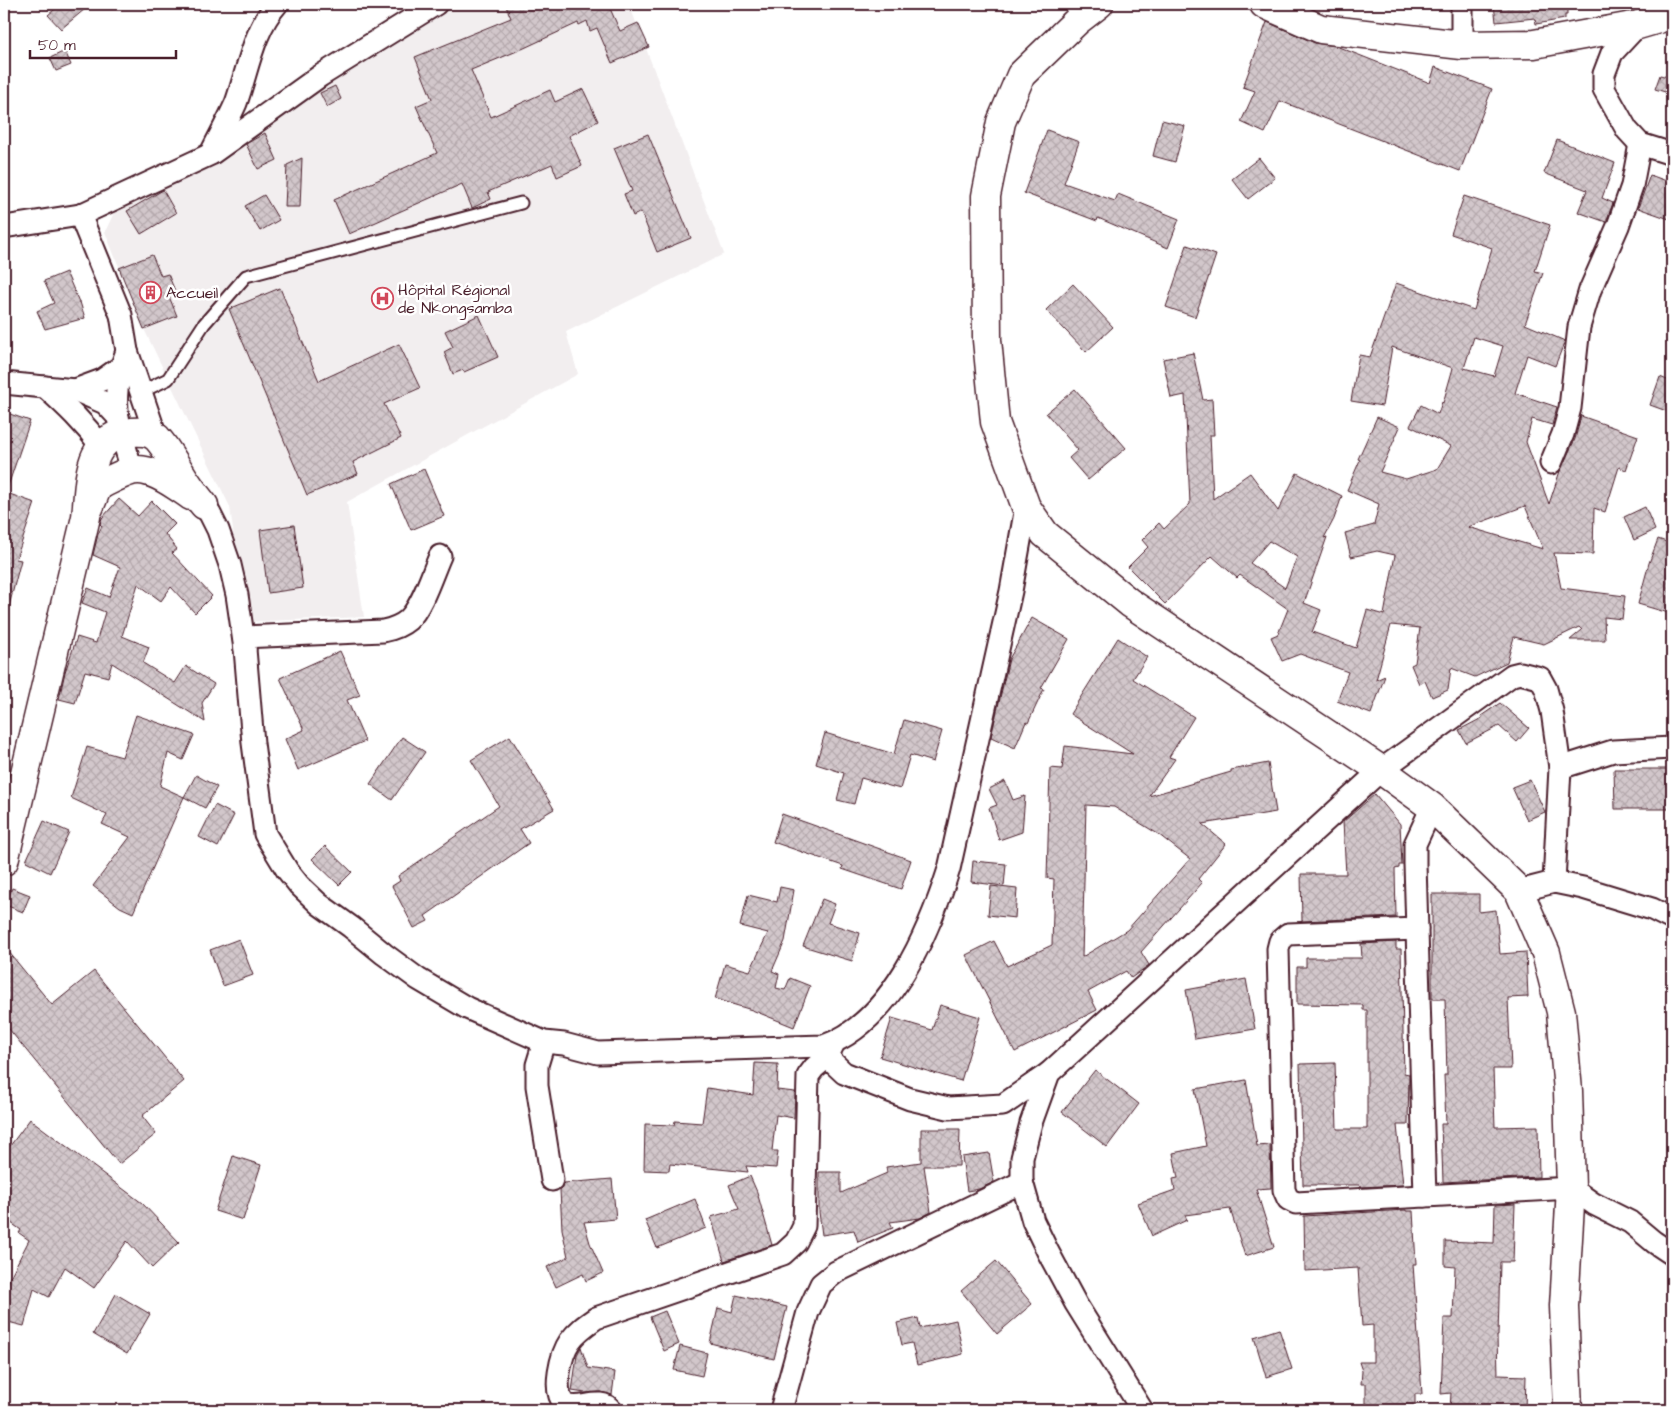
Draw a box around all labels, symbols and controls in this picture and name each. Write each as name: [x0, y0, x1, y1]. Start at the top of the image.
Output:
scale bar: [30, 28, 176, 60]
text: 50 m: [38, 35, 76, 56]
place label: Hôpital Régional de Nkongsamba: [398, 279, 512, 320]
building icon: Accueil: [138, 281, 162, 305]
place label: Accueil: [166, 282, 218, 304]
hospital icon: Hôpital Régional de Nkongsamba: [370, 287, 394, 311]

